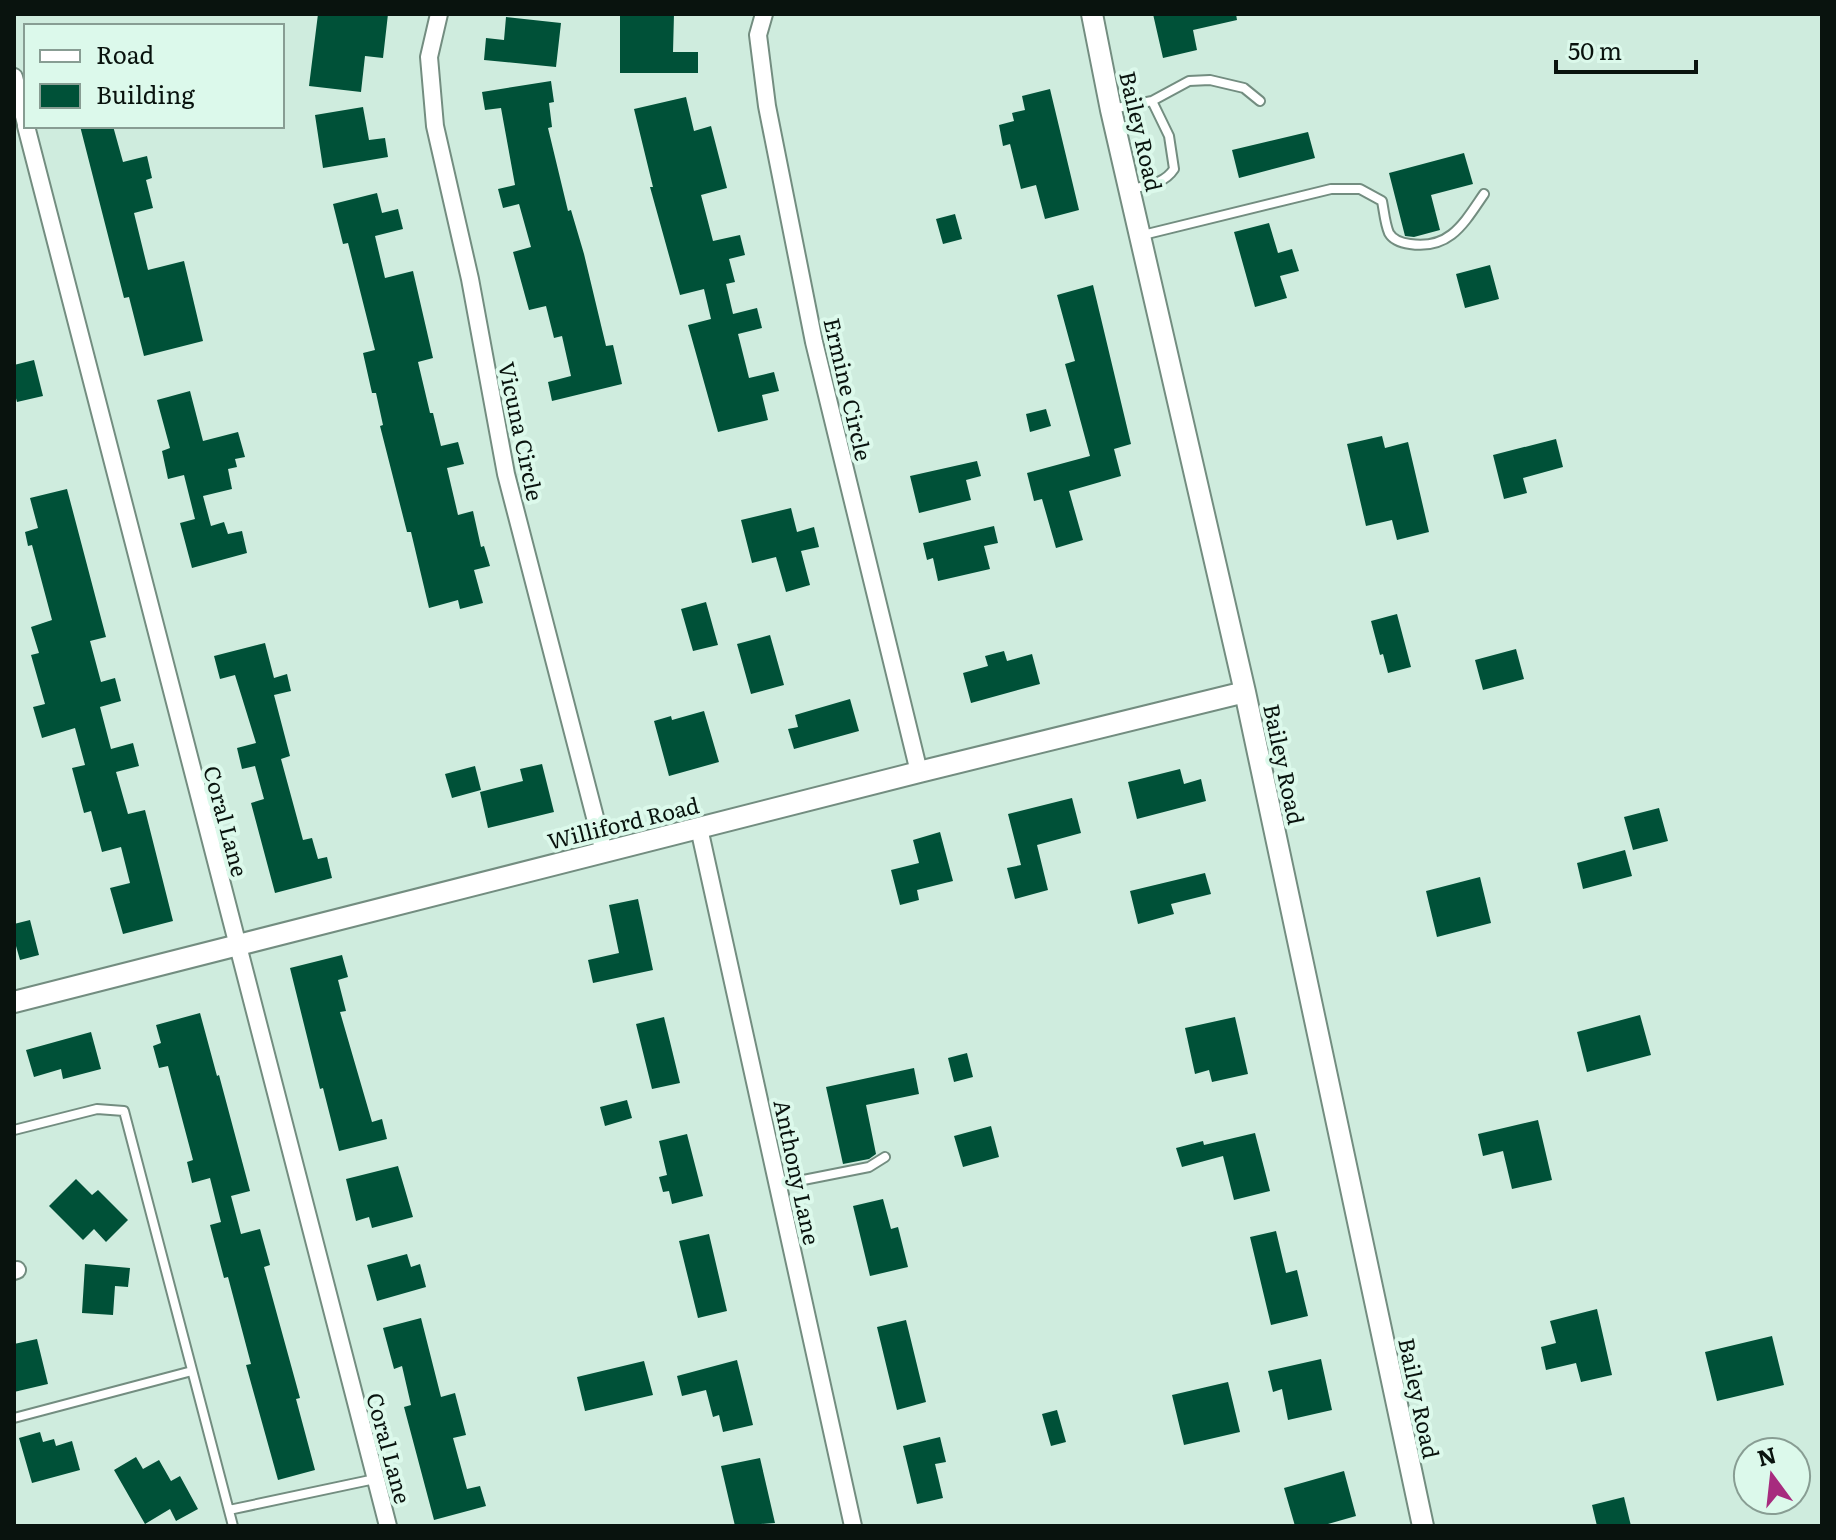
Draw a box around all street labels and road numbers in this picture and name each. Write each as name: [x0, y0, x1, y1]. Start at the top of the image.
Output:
street label: Bailey Road: [1112, 68, 1172, 194]
street label: Ermine Circle: [817, 314, 881, 464]
street label: Vicuna Circle: [491, 358, 553, 504]
street label: Bailey Road: [1256, 701, 1314, 827]
street label: Coral Lane: [196, 762, 258, 880]
street label: Williford Road: [544, 787, 702, 857]
street label: Anthony Lane: [767, 1096, 829, 1248]
street label: Bailey Road: [1391, 1335, 1449, 1461]
street label: Coral Lane: [359, 1389, 421, 1507]

